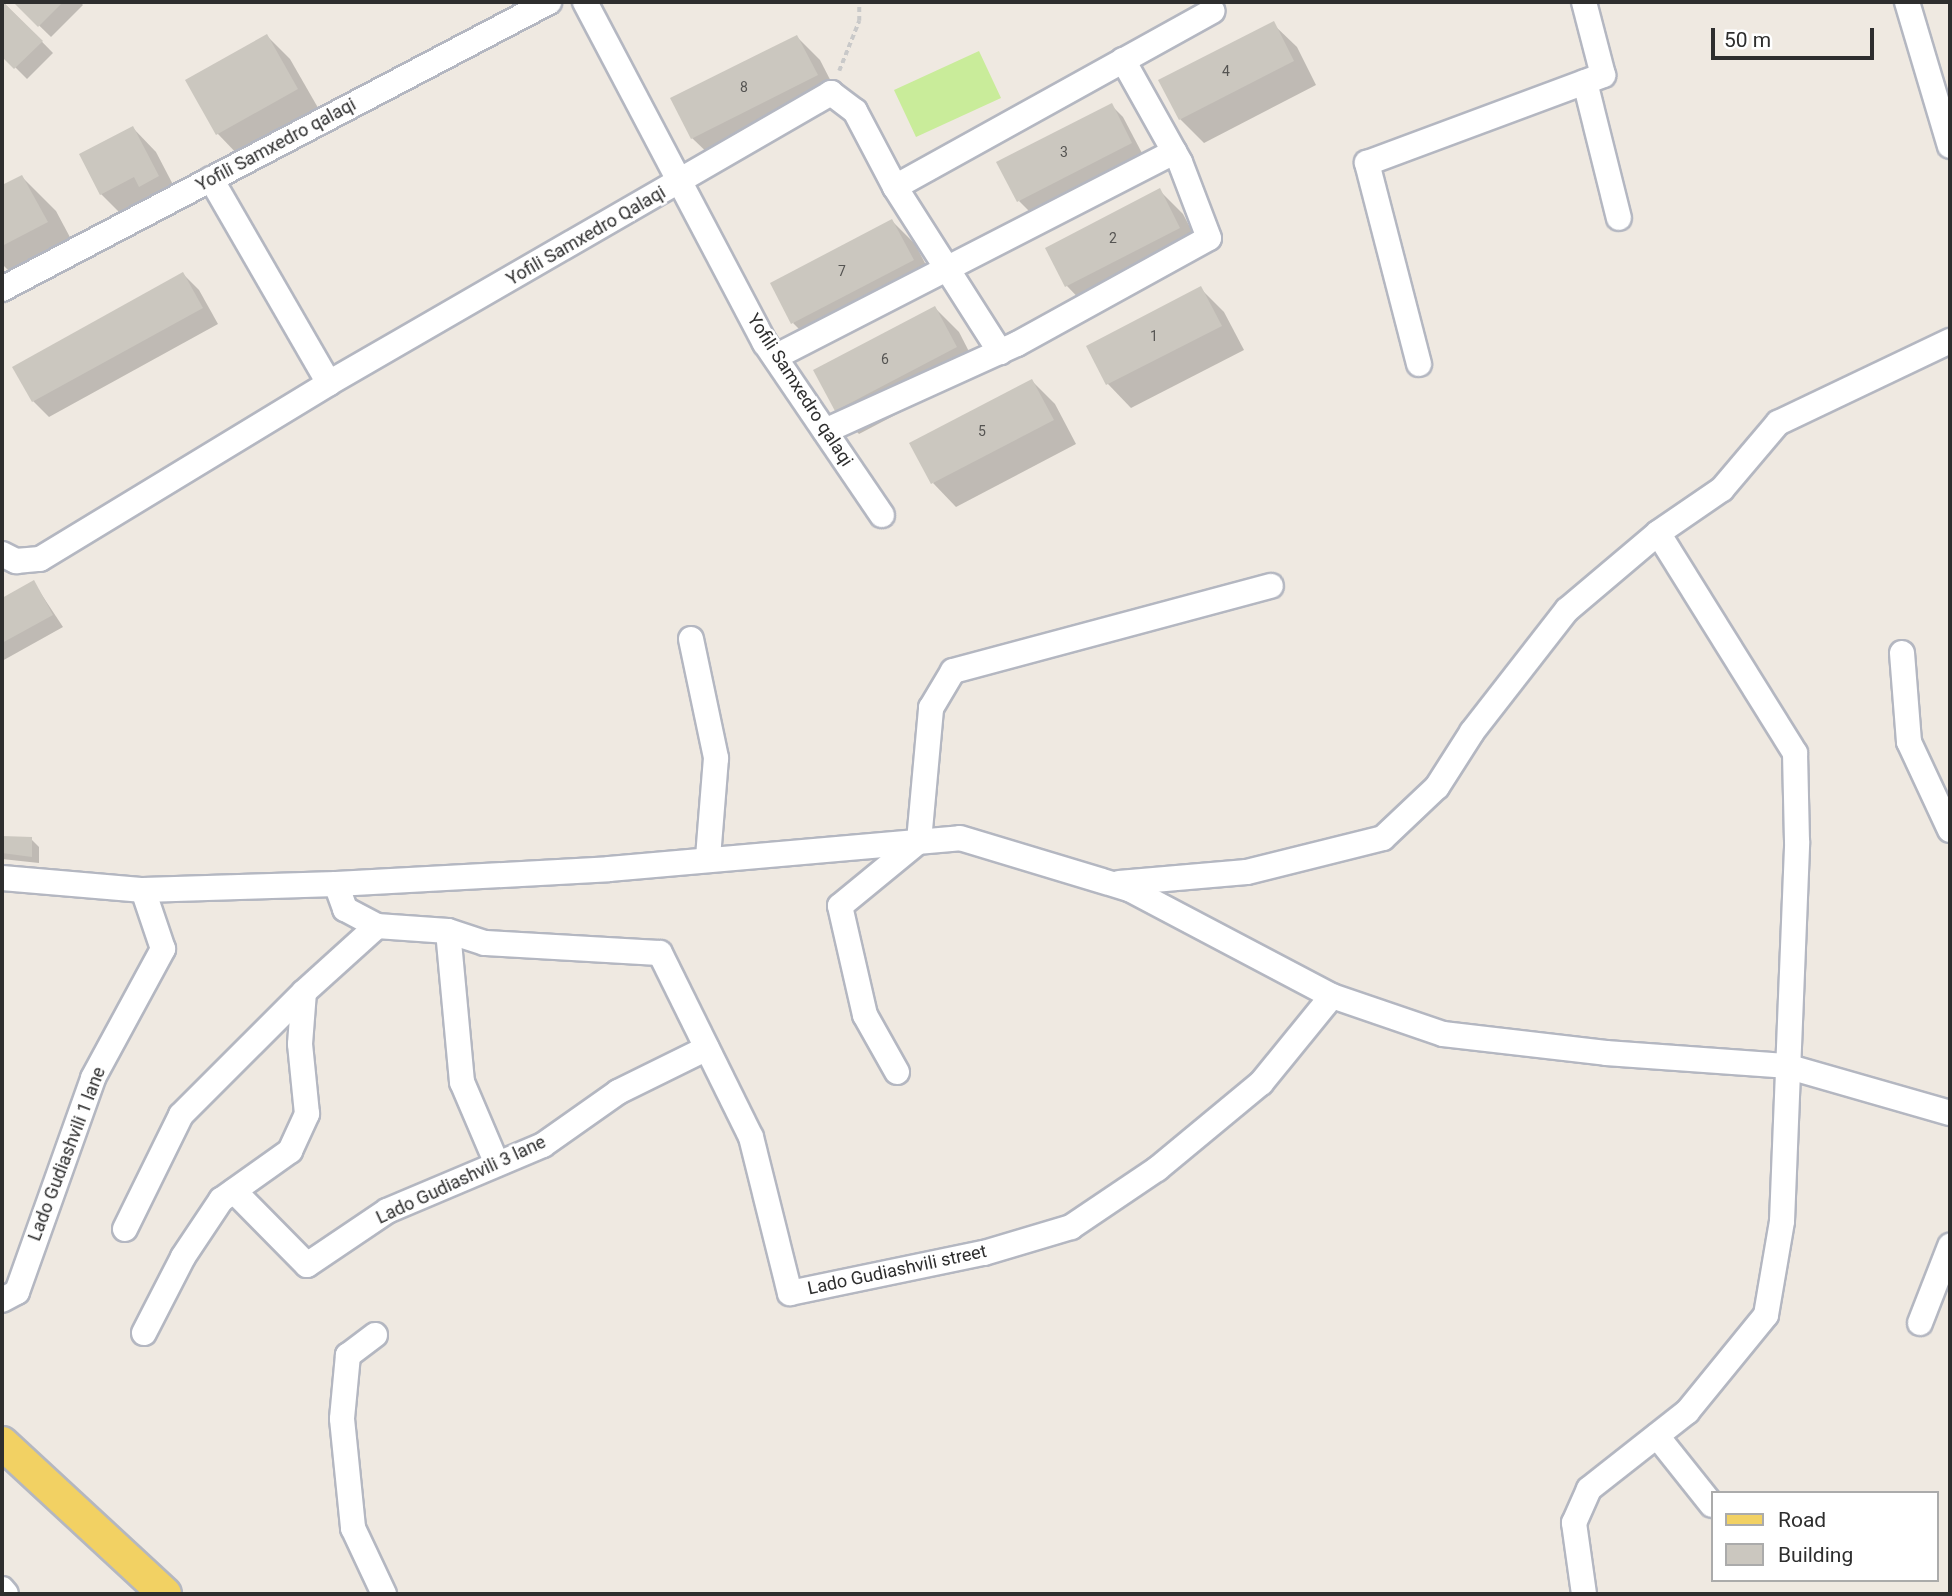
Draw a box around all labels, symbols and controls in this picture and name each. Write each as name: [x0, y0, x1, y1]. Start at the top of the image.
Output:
scale bar: [1714, 14, 1877, 58]
text: 50 m: [1724, 28, 1771, 52]
house number: 4: [1222, 63, 1230, 79]
house number: 8: [740, 79, 748, 95]
street label: Yofili Samxedro qalaqi: [192, 94, 360, 196]
house number: 3: [1060, 144, 1068, 160]
street label: Yofili Samxedro Qalaqi: [503, 182, 669, 290]
house number: 2: [1109, 230, 1117, 246]
house number: 7: [838, 263, 846, 279]
street label: Yofili Samxedro qalaqi: [743, 310, 857, 470]
house number: 1: [1150, 328, 1158, 344]
house number: 6: [881, 351, 889, 367]
house number: 5: [978, 423, 986, 439]
street label: Lado Gudiashvili 1 lane: [24, 1064, 110, 1244]
street label: Lado Gudiashvili 3 lane: [373, 1131, 549, 1229]
street label: Lado Gudiashvili street: [806, 1240, 988, 1300]
legend: [1710, 1491, 1938, 1582]
text: Road: [1778, 1508, 1826, 1532]
text: Building: [1778, 1543, 1853, 1567]

